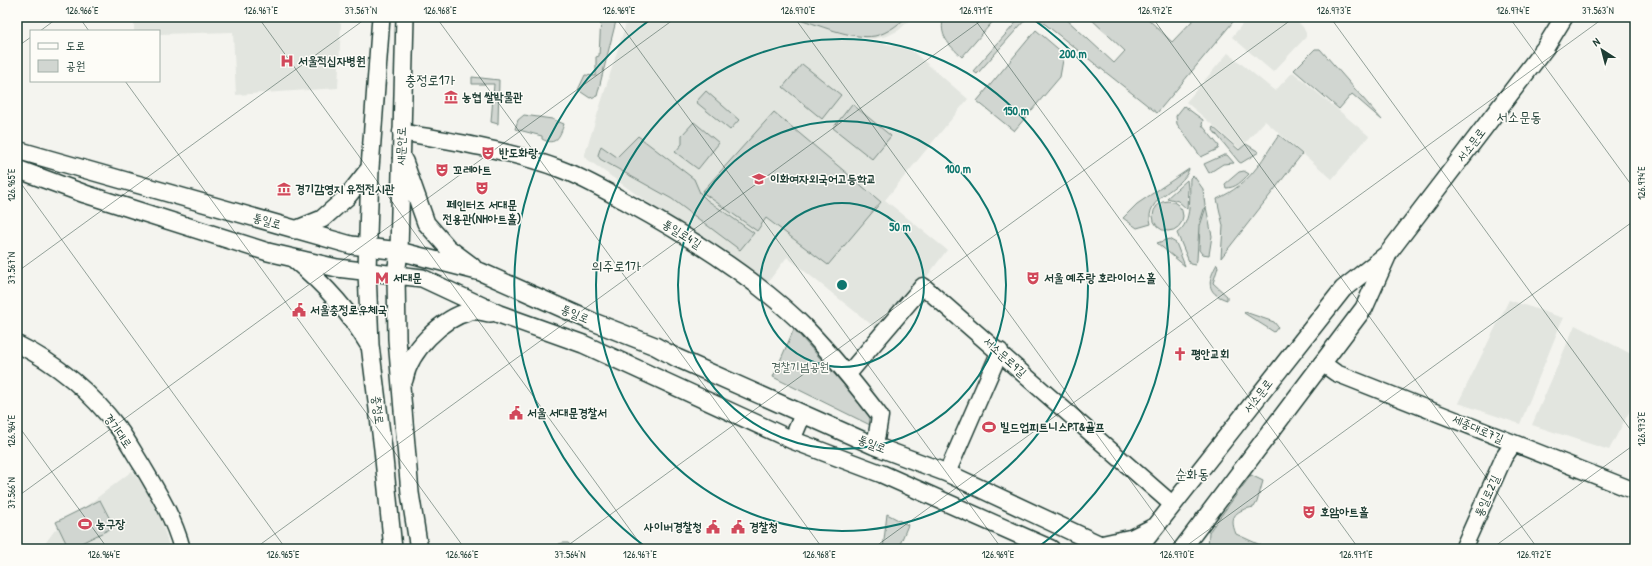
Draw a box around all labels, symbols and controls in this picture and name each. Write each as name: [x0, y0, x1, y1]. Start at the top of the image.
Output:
text: 126.966°E: [66, 4, 99, 17]
text: 126.967°E: [244, 4, 278, 17]
text: 37.567°N: [345, 4, 377, 17]
text: 126.968°E: [423, 4, 457, 17]
text: 126.969°E: [603, 4, 636, 17]
text: 126.970°E: [781, 4, 816, 17]
text: 126.971°E: [959, 4, 993, 17]
text: 126.972°E: [1138, 4, 1173, 17]
text: 126.973°E: [1317, 4, 1352, 17]
text: 126.974°E: [1496, 4, 1530, 17]
text: 37.563°N: [1582, 4, 1614, 17]
legend: [30, 30, 160, 82]
north arrow: [1582, 30, 1622, 70]
text: N: [1590, 34, 1603, 49]
text: 도로: [66, 37, 85, 54]
text: 200 m: [1059, 45, 1087, 62]
place label: 서울적십자병원: [298, 52, 366, 69]
hospital icon: 서울적십자병원: [279, 53, 295, 69]
text: 공원: [66, 57, 85, 74]
district label: 충정로1가: [405, 70, 456, 89]
place label: 농협 쌀박물관: [462, 88, 523, 105]
museum icon: 농협 쌀박물관: [443, 89, 459, 105]
text: 150 m: [1003, 102, 1029, 119]
district label: 서소문동: [1496, 107, 1542, 126]
street label: 서소문로: [1452, 124, 1489, 165]
street label: 새문안로: [391, 126, 410, 166]
place label: 반도화랑: [499, 144, 538, 161]
theatre icon: 반도화랑: [480, 145, 496, 161]
text: 100 m: [945, 160, 971, 177]
place label: 꼬레아트: [453, 161, 492, 178]
theatre icon: 꼬레아트: [434, 162, 450, 178]
text: 126.974°E: [1635, 166, 1648, 200]
text: 126.965°E: [5, 168, 18, 202]
place label: 이화여자외국어고등학교: [770, 170, 876, 187]
school or university icon: 이화여자외국어고등학교: [751, 171, 767, 187]
place label: 경기감영지 유적전시관: [295, 180, 395, 197]
theatre icon: 페인터즈 서대문 전용관(NH아트홀): [474, 180, 490, 196]
museum icon: 경기감영지 유적전시관: [276, 181, 292, 197]
place label: 페인터즈 서대문 전용관(NH아트홀): [443, 196, 521, 227]
street label: 통일로: [251, 208, 283, 233]
street label: 통일로4길: [659, 215, 705, 252]
text: 50 m: [889, 218, 911, 235]
text: 37.567°N: [5, 252, 18, 284]
district label: 의주로1가: [591, 256, 642, 275]
place label: 서대문: [393, 269, 422, 286]
place label: 서울 예주랑 호라이어스홀: [1044, 269, 1156, 286]
metro station icon: 서대문: [374, 270, 390, 286]
theatre icon: 서울 예주랑 호라이어스홀: [1025, 270, 1041, 286]
centre of rings: [835, 278, 849, 292]
street label: 통일로: [559, 300, 592, 327]
place label: 서울충정로우체국: [310, 301, 388, 318]
public building icon: 서울충정로우체국: [291, 302, 307, 318]
street label: 서소문로9길: [980, 333, 1031, 381]
place label: 평안교회: [1191, 345, 1230, 362]
church icon: 평안교회: [1172, 346, 1188, 362]
park label: 경찰기념공원: [771, 358, 829, 375]
street label: 서소문로: [1239, 375, 1276, 416]
street label: 충정로: [368, 395, 389, 425]
place label: 서울 서대문경찰서: [527, 404, 607, 421]
public building icon: 서울 서대문경찰서: [508, 405, 524, 421]
street label: 경기대로: [100, 410, 136, 451]
street label: 세종대로7길: [1450, 410, 1507, 447]
text: 126.973°E: [1635, 411, 1648, 446]
text: 126.964°E: [5, 414, 18, 447]
place label: 빌드업피트니스PT&골프: [1000, 418, 1105, 435]
sports icon: 빌드업피트니스PT&골프: [981, 419, 997, 435]
street label: 통일로: [856, 430, 889, 457]
district label: 순화동: [1175, 464, 1209, 483]
street label: 통일로2길: [1470, 472, 1503, 519]
text: 37.566°N: [5, 477, 18, 509]
place label: 호암아트홀: [1320, 503, 1369, 520]
theatre icon: 호암아트홀: [1301, 504, 1317, 520]
place label: 농구장: [96, 515, 125, 532]
sports icon: 농구장: [77, 516, 93, 532]
place label: 사이버경찰청: [643, 518, 702, 535]
place label: 경찰청: [749, 518, 778, 535]
public building icon: 사이버경찰청: [705, 519, 721, 535]
public building icon: 경찰청: [730, 519, 746, 535]
text: 126.964°E: [88, 548, 121, 561]
text: 126.965°E: [266, 548, 300, 561]
text: 126.966°E: [446, 548, 479, 561]
text: 37.564°N: [554, 548, 586, 561]
text: 126.967°E: [623, 548, 657, 561]
text: 126.968°E: [802, 548, 836, 561]
text: 126.969°E: [982, 548, 1015, 561]
text: 126.970°E: [1160, 548, 1195, 561]
text: 126.971°E: [1339, 548, 1373, 561]
text: 126.972°E: [1517, 548, 1552, 561]

